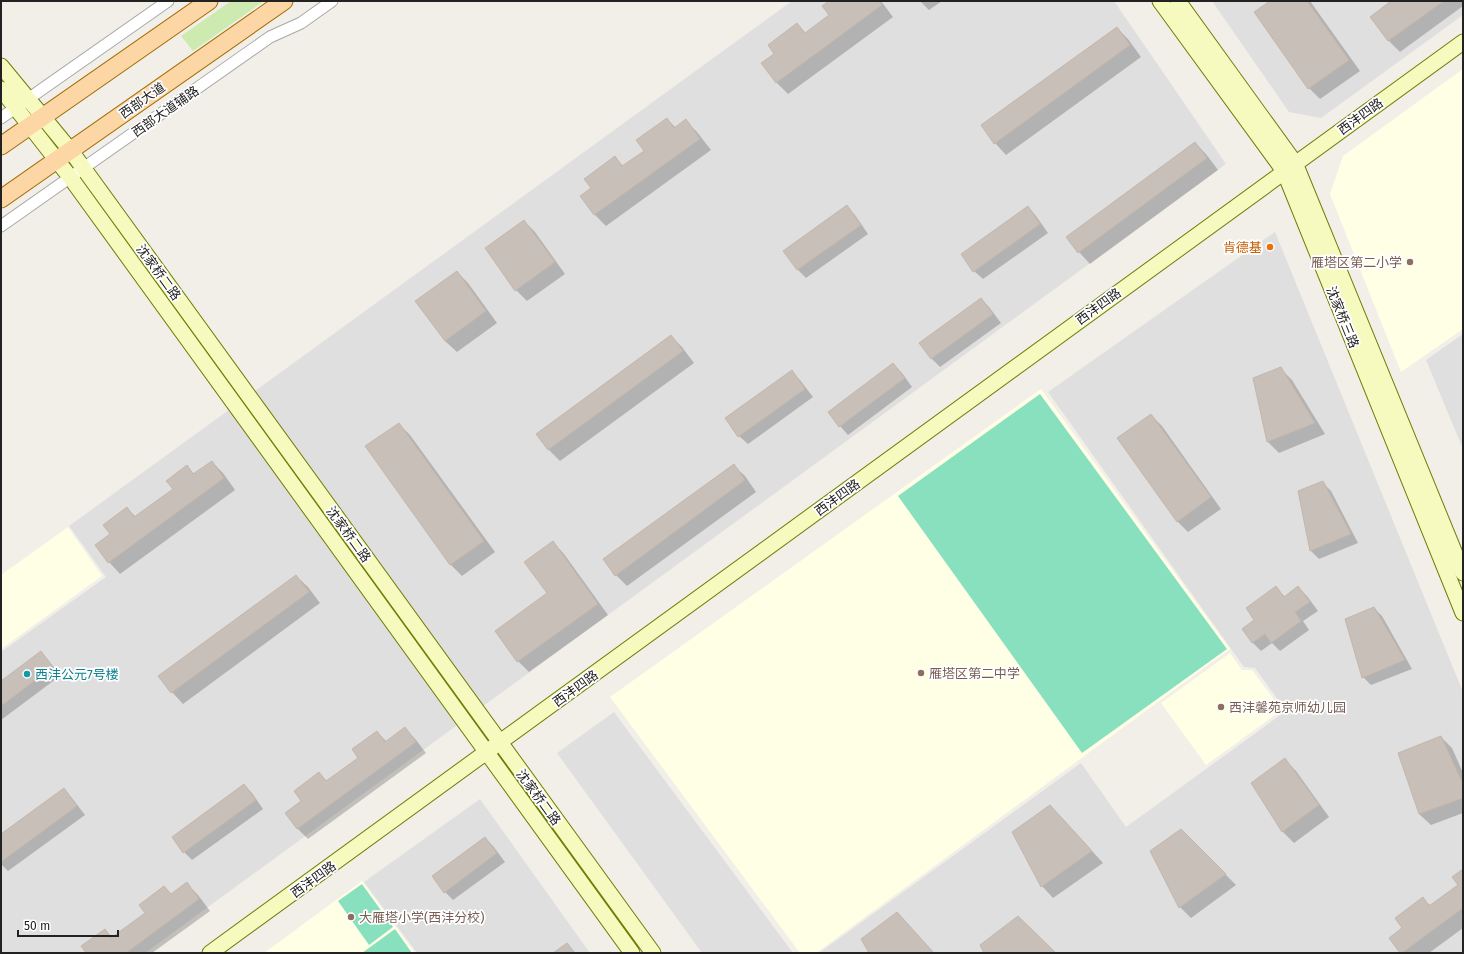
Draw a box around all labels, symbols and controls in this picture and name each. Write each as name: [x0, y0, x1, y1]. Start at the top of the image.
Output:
street label: 西部大道: [117, 79, 168, 121]
street label: 西部大道辅路: [129, 83, 202, 140]
street label: 西沣四路: [1335, 95, 1386, 138]
place label: 肯德基: [1223, 240, 1262, 255]
street label: 沈家桥二路: [133, 242, 184, 303]
marker: 肯德基: [1265, 242, 1275, 252]
place label: 雁塔区第二小学: [1311, 255, 1402, 270]
marker: 雁塔区第二小学: [1405, 257, 1415, 267]
street label: 沈家桥三路: [1323, 284, 1362, 350]
street label: 西沣四路: [1073, 285, 1124, 328]
street label: 西沣四路: [812, 476, 863, 519]
street label: 沈家桥二路: [323, 504, 374, 565]
place label: 雁塔区第二中学: [929, 666, 1020, 681]
place label: 西沣公元7号楼: [35, 667, 119, 682]
street label: 西沣四路: [550, 667, 601, 710]
marker: 雁塔区第二中学: [916, 668, 926, 678]
marker: 西沣公元7号楼: [22, 669, 32, 679]
place label: 西沣馨苑京师幼儿园: [1229, 700, 1346, 715]
marker: 西沣馨苑京师幼儿园: [1216, 702, 1226, 712]
street label: 沈家桥二路: [513, 767, 564, 828]
street label: 西沣四路: [288, 858, 339, 901]
place label: 大雁塔小学(西沣分校): [359, 910, 484, 925]
scale bar: [18, 912, 118, 938]
marker: 大雁塔小学(西沣分校): [346, 912, 356, 922]
text: 50 m: [24, 919, 50, 933]

